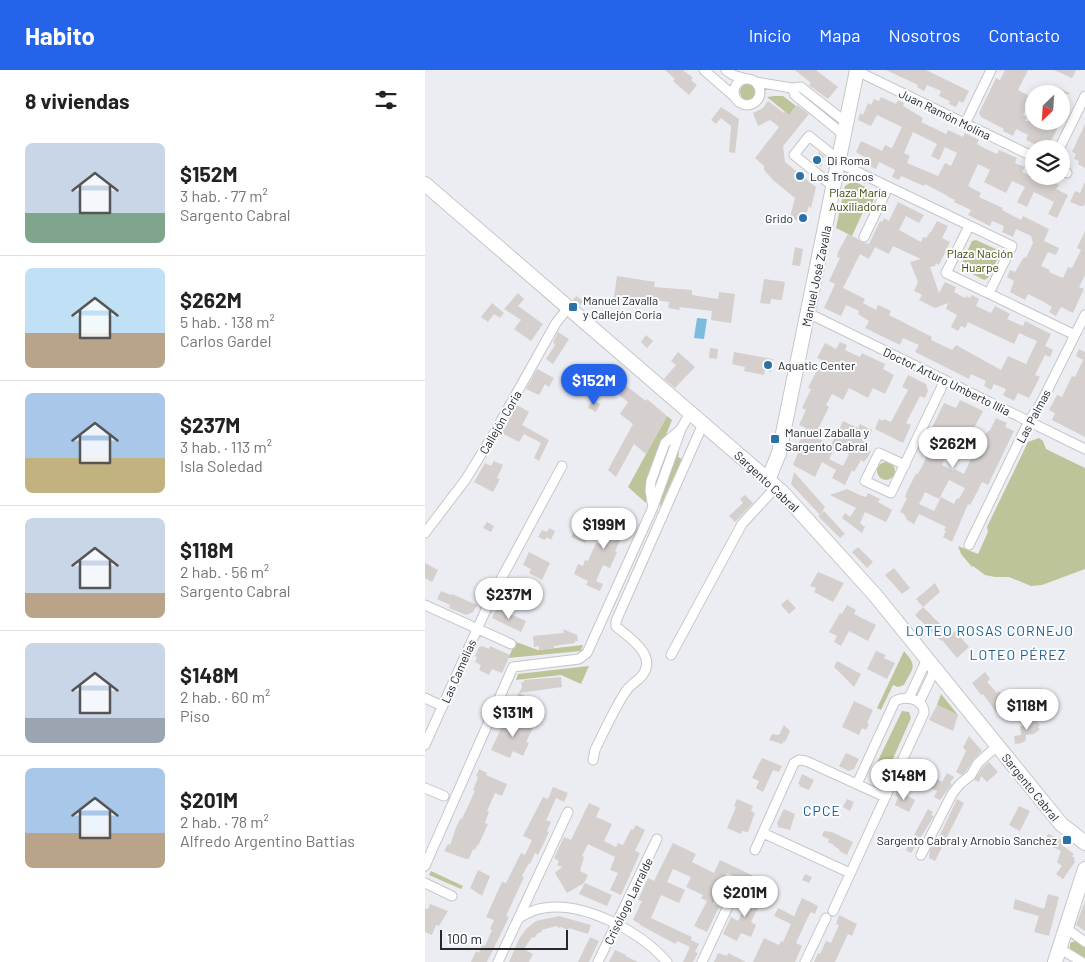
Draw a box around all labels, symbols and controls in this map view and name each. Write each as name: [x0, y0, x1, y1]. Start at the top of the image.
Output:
text: Habito: [25, 21, 95, 50]
text: Inicio: [749, 24, 791, 46]
text: Mapa: [819, 24, 861, 46]
text: Nosotros: [889, 24, 960, 46]
text: Contacto: [988, 24, 1060, 46]
north arrow: [1025, 85, 1070, 130]
map controls: [1025, 85, 1070, 185]
icon: filters: [372, 86, 400, 114]
street label: Juan Ramón Molina: [897, 86, 993, 142]
text: 8 viviendas: [25, 88, 130, 113]
button: layers: [1025, 140, 1070, 185]
place label: Di Roma: [827, 153, 870, 167]
marker: Di Roma: [811, 154, 823, 166]
text: $152M: [180, 161, 238, 186]
icon: home: [65, 163, 125, 223]
place label: Los Troncos: [810, 169, 874, 183]
marker: Los Troncos: [794, 170, 806, 182]
park label: Plaza María Auxiliadora: [829, 185, 887, 213]
text: 3 hab. · 77 m²: [180, 186, 268, 205]
text: Sargento Cabral: [180, 205, 291, 224]
place label: Grido: [765, 211, 793, 225]
marker: Grido: [797, 212, 809, 224]
street label: Manuel José Zavalla: [798, 224, 834, 328]
park label: Plaza Nación Huarpe: [947, 246, 1013, 274]
text: $262M: [180, 287, 242, 312]
icon: home: [65, 288, 125, 348]
place label: Manuel Zavalla y Callejón Coria: [583, 293, 662, 321]
marker: Manuel Zavalla y Callejón Coria: [567, 301, 579, 313]
text: 5 hab. · 138 m²: [180, 312, 275, 331]
text: Carlos Gardel: [180, 331, 271, 350]
street label: Doctor Arturo Umberto Illia: [881, 344, 1013, 418]
place label: Aquatic Center: [778, 358, 856, 372]
marker: Aquatic Center: [762, 359, 774, 371]
pin: $152M: [559, 364, 629, 406]
text: $152M: [572, 370, 616, 389]
street label: Las Palmas: [1013, 387, 1053, 445]
street label: Callejón Coria: [476, 388, 524, 456]
text: $237M: [180, 412, 240, 437]
icon: home: [65, 413, 125, 473]
place label: Manuel Zaballa y Sargento Cabral: [785, 425, 870, 453]
pin: $262M: [918, 426, 988, 469]
marker: Manuel Zaballa y Sargento Cabral: [769, 433, 781, 445]
text: $262M: [929, 433, 977, 452]
text: 3 hab. · 113 m²: [180, 437, 272, 456]
street label: Sargento Cabral: [732, 448, 802, 514]
text: Isla Soledad: [180, 456, 263, 475]
pin: $199M: [569, 508, 639, 550]
text: $199M: [582, 514, 626, 533]
text: $118M: [180, 537, 233, 562]
icon: home: [65, 538, 125, 598]
text: 2 hab. · 56 m²: [180, 562, 269, 581]
pin: $237M: [474, 578, 544, 620]
text: Sargento Cabral: [180, 581, 291, 600]
text: $237M: [486, 584, 532, 603]
district label: LOTEO ROSAS CORNEJO: [906, 622, 1074, 639]
street label: Las Camelias: [438, 637, 478, 705]
district label: LOTEO PÉREZ: [970, 646, 1066, 663]
text: $148M: [180, 662, 239, 687]
icon: home: [65, 663, 125, 723]
text: 2 hab. · 60 m²: [180, 687, 270, 706]
pin: $118M: [992, 688, 1062, 731]
text: $118M: [1007, 695, 1047, 714]
pin: $131M: [478, 696, 548, 738]
text: $131M: [493, 702, 533, 721]
text: Piso: [180, 706, 210, 725]
street label: Sargento Cabral: [999, 750, 1063, 824]
pin: $148M: [869, 758, 939, 801]
text: $148M: [882, 765, 926, 784]
text: $201M: [180, 787, 238, 812]
icon: home: [65, 788, 125, 848]
district label: CPCE: [803, 802, 841, 819]
text: 2 hab. · 78 m²: [180, 812, 269, 831]
text: Alfredo Argentino Battias: [180, 831, 355, 850]
place label: Sargento Cabral y Arnobio Sanchez: [877, 833, 1057, 847]
marker: Sargento Cabral y Arnobio Sanchez: [1061, 834, 1073, 846]
street label: Crisólogo Larralde: [601, 855, 655, 947]
pin: $201M: [710, 876, 780, 918]
text: $201M: [723, 882, 767, 901]
scale bar: [440, 927, 567, 950]
text: 100 m: [447, 930, 482, 947]

